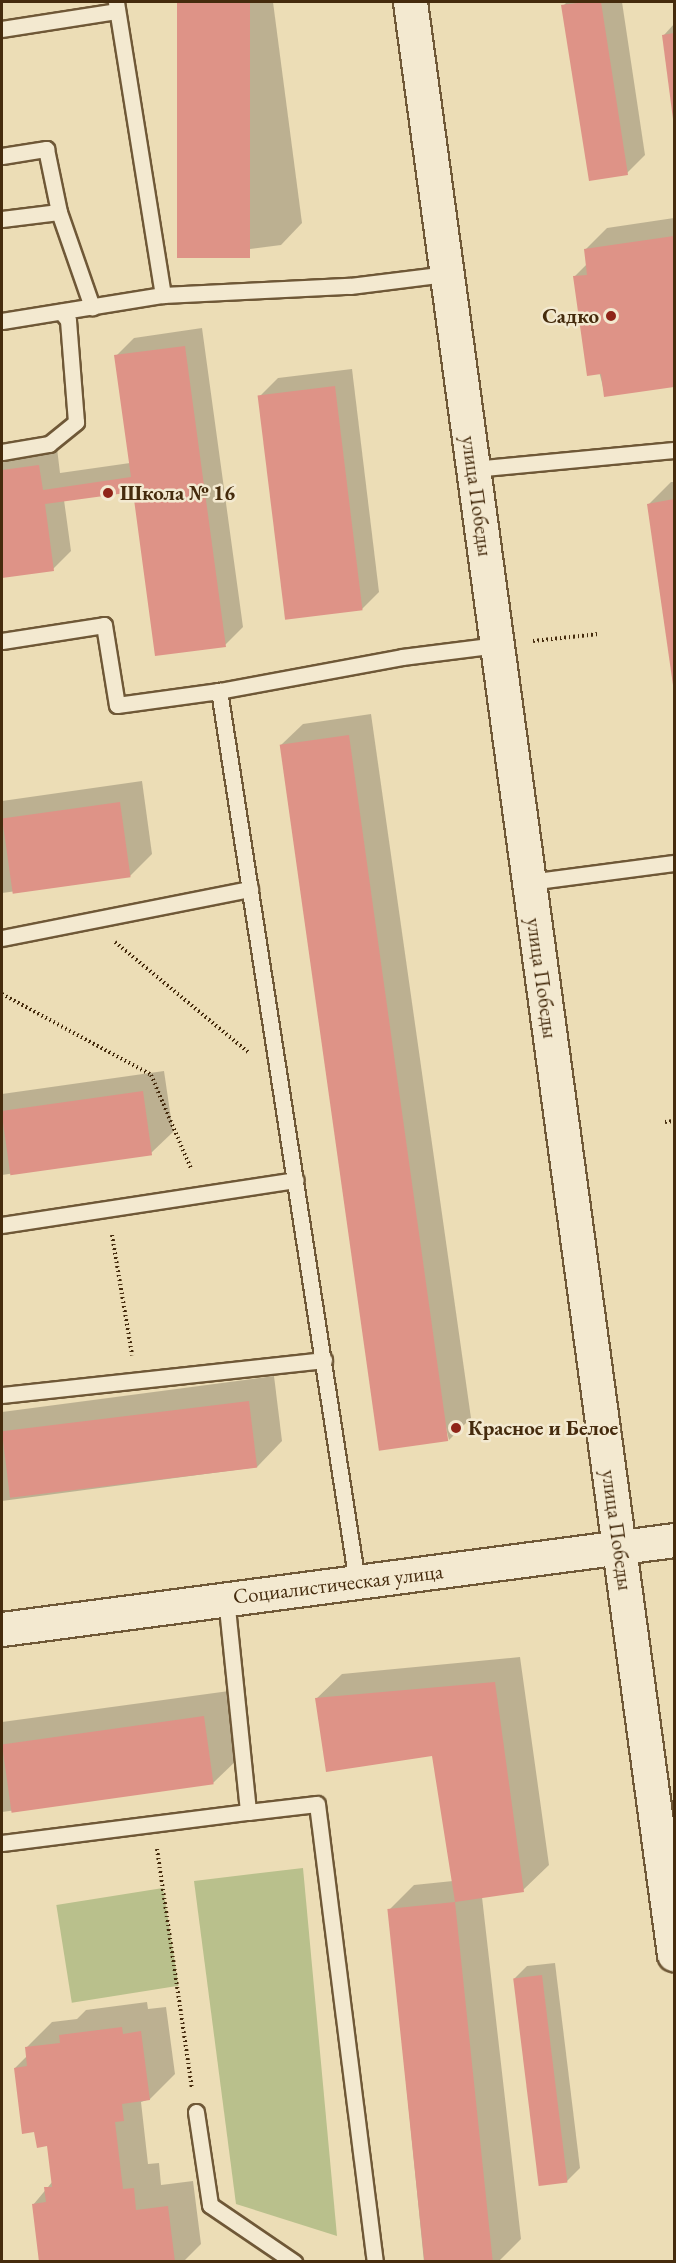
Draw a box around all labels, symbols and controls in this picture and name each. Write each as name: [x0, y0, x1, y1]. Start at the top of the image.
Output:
place label: Садко: [542, 303, 599, 329]
marker: Садко: [604, 309, 618, 323]
street label: улица Победы: [456, 434, 498, 558]
place label: Школа № 16: [120, 480, 235, 506]
marker: Школа № 16: [101, 486, 115, 500]
street label: улица Победы: [521, 916, 563, 1040]
place label: Красное и Белое: [468, 1415, 618, 1441]
marker: Красное и Белое: [449, 1421, 463, 1435]
street label: улица Победы: [596, 1468, 638, 1592]
street label: Социалистическая улица: [232, 1559, 444, 1609]

